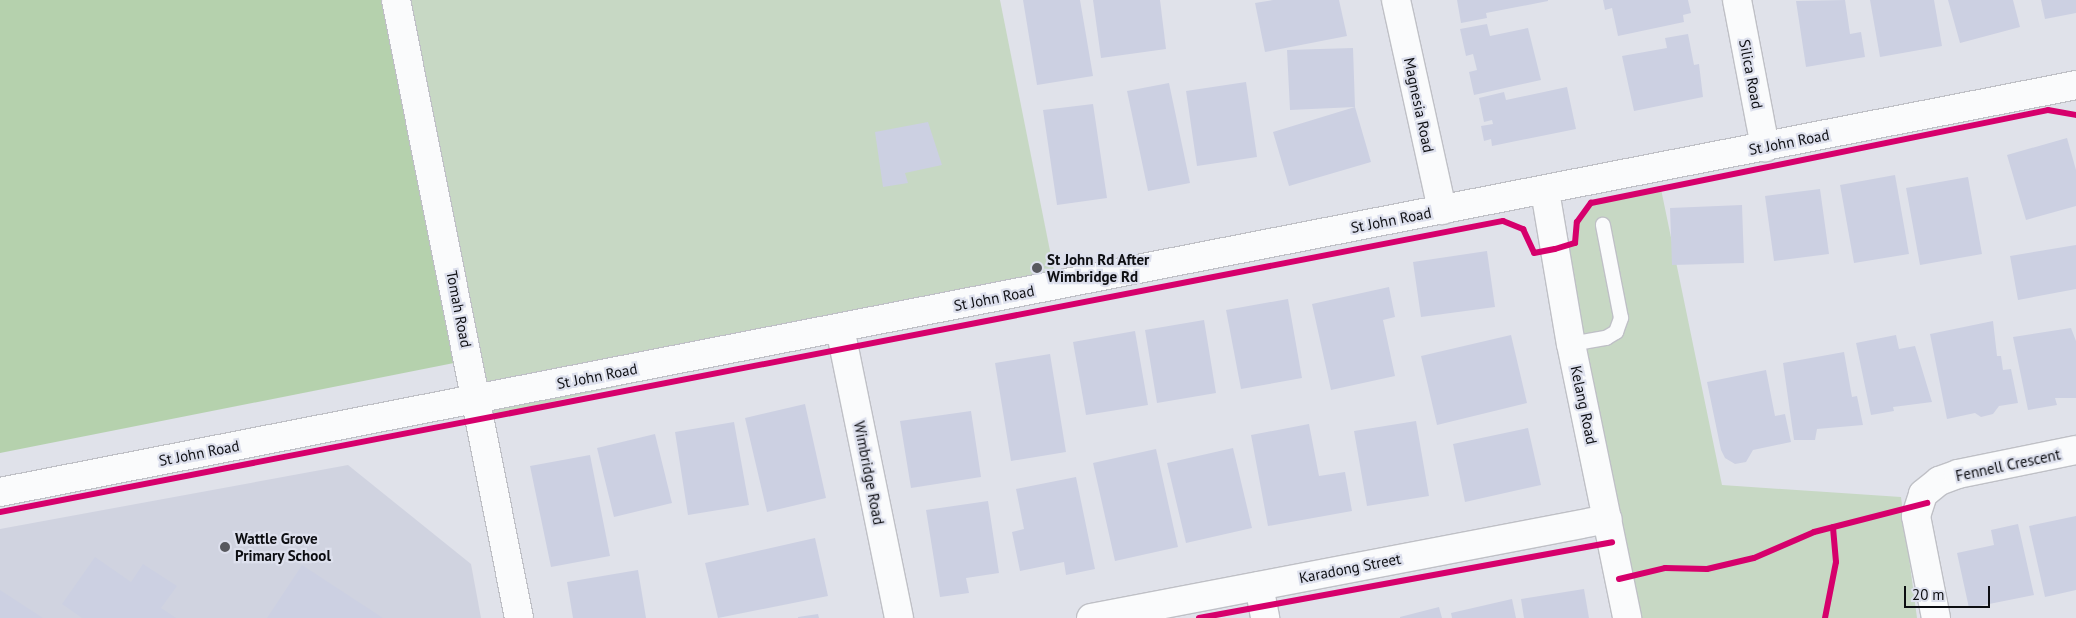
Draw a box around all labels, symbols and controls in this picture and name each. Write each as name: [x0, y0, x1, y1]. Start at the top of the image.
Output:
street label: Silica Road: [1735, 38, 1767, 110]
street label: Magnesia Road: [1400, 56, 1438, 154]
street label: St John Road: [1747, 125, 1831, 159]
street label: St John Road: [1349, 203, 1433, 237]
place label: St John Rd After Wimbridge Rd: [1047, 250, 1150, 285]
marker: St John Rd After Wimbridge Rd: [1031, 262, 1043, 274]
street label: Tomah Road: [443, 269, 475, 349]
street label: St John Road: [952, 281, 1036, 315]
street label: St John Road: [555, 359, 639, 393]
street label: Kelang Road: [1567, 364, 1601, 446]
street label: Wimbridge Road: [850, 420, 888, 526]
street label: St John Road: [157, 436, 241, 470]
street label: Fennell Crescent: [1954, 445, 2062, 485]
place label: Wattle Grove Primary School: [235, 529, 331, 564]
marker: Wattle Grove Primary School: [219, 541, 231, 553]
street label: Karadong Street: [1298, 549, 1402, 587]
scale bar: [1906, 576, 1992, 608]
text: 20 m: [1912, 585, 1945, 604]

